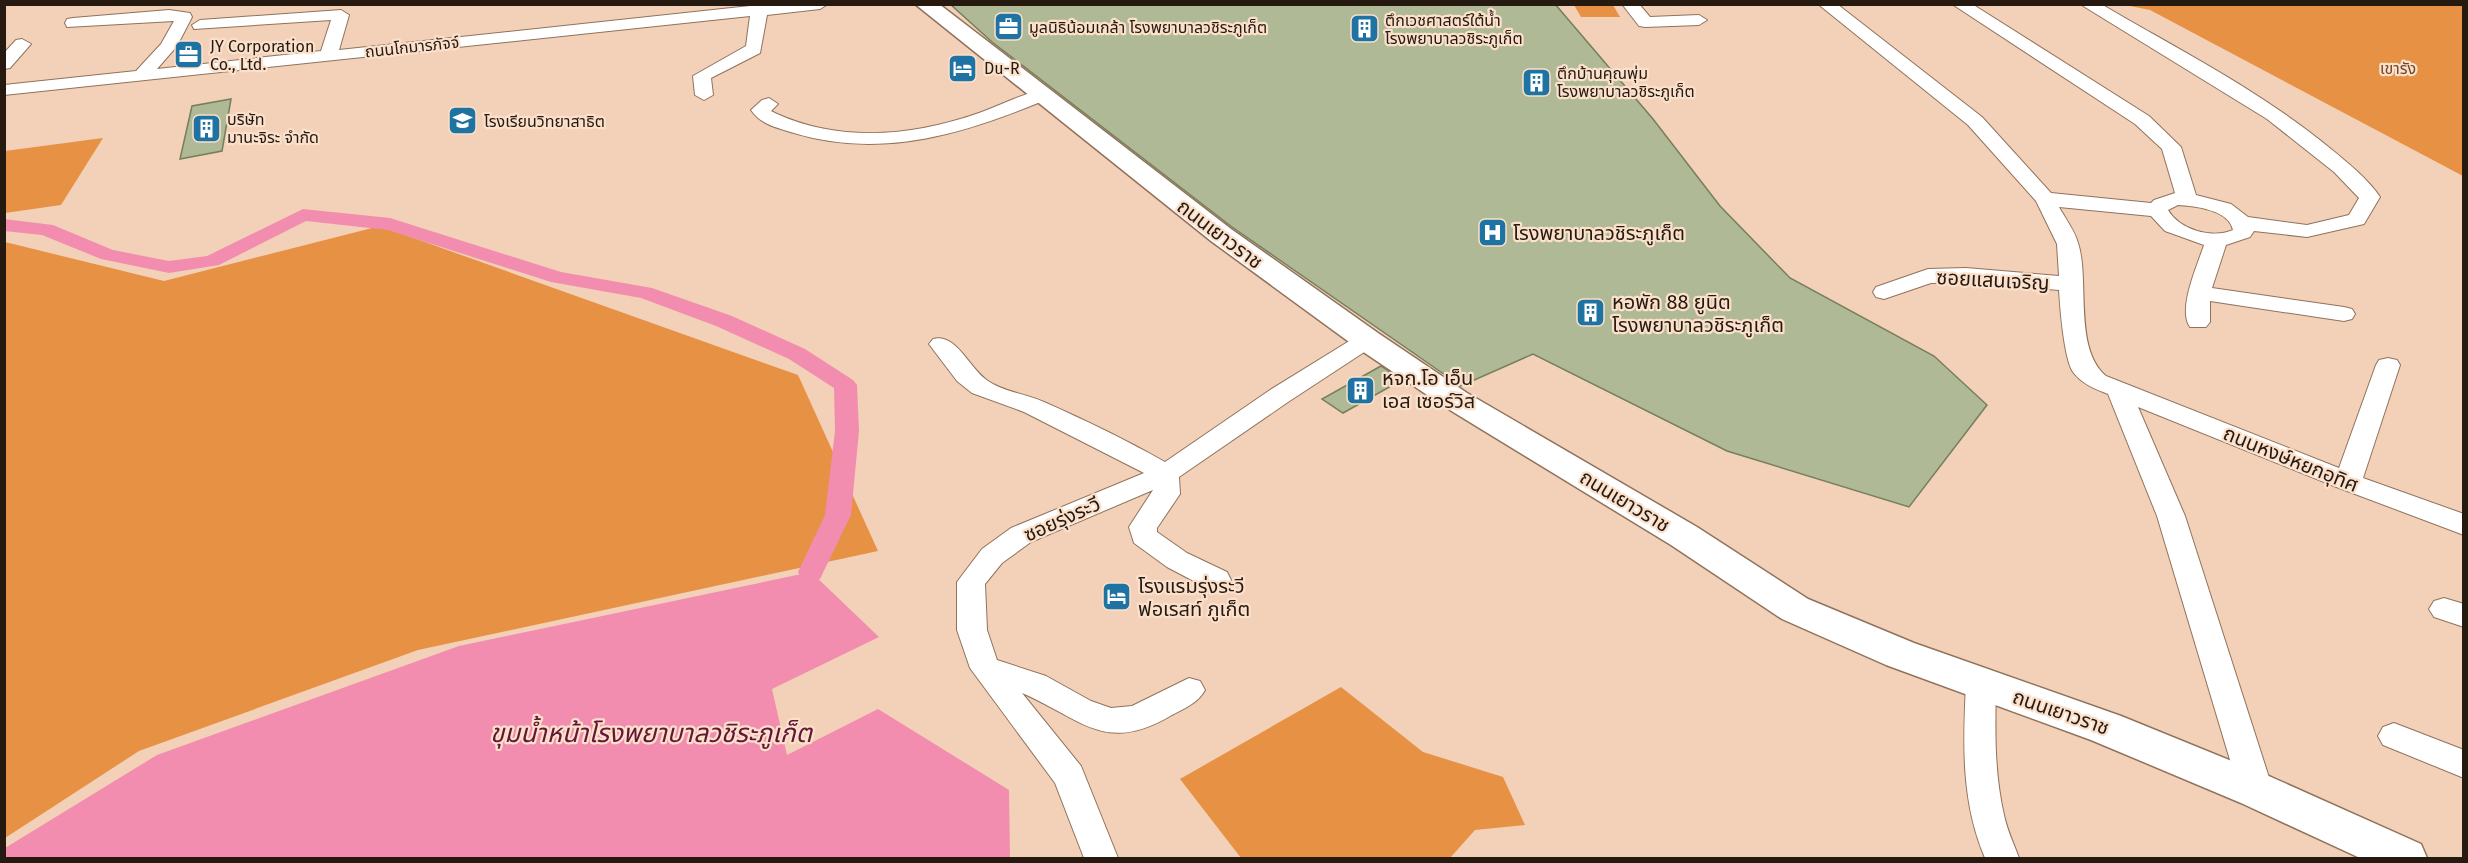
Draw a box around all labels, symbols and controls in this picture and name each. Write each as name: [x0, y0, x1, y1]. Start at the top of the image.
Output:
place label: ตึกเวชศาสตร์ใต้น้ำ โรงพยาบาลวชิระภูเก็ต: [1385, 9, 1523, 48]
office icon: มูลนิธิน้อมเกล้า โรงพยาบาลวชิระภูเก็ต: [992, 11, 1024, 43]
building icon: ตึกเวชศาสตร์ใต้น้ำ โรงพยาบาลวชิระภูเก็ต: [1348, 13, 1380, 45]
place label: มูลนิธิน้อมเกล้า โรงพยาบาลวชิระภูเก็ต: [1029, 18, 1267, 37]
street label: ถนนโกมารภัจจ์: [364, 33, 460, 61]
place label: JY Corporation Co., Ltd.: [210, 37, 314, 74]
office icon: JY Corporation Co., Ltd.: [173, 39, 205, 71]
hotel icon: Du-R: [947, 52, 979, 84]
place label: Du-R: [984, 59, 1020, 78]
park label: เขารัง: [2380, 59, 2416, 78]
place label: ตึกบ้านคุณพุ่ม โรงพยาบาลวชิระภูเก็ต: [1557, 64, 1695, 101]
building icon: ตึกบ้านคุณพุ่ม โรงพยาบาลวชิระภูเก็ต: [1520, 66, 1552, 98]
school or university icon: โรงเรียนวิทยาสาธิต: [447, 105, 479, 137]
place label: บริษัท มานะจิระ จำกัด: [227, 110, 319, 147]
building icon: บริษัท มานะจิระ จำกัด: [190, 112, 222, 144]
place label: โรงเรียนวิทยาสาธิต: [484, 112, 605, 131]
street label: ถนนเยาวราช: [1173, 194, 1267, 274]
hospital icon: โรงพยาบาลวชิระภูเก็ต: [1476, 217, 1508, 249]
place label: โรงพยาบาลวชิระภูเก็ต: [1513, 221, 1685, 246]
street label: ซอยแสนเจริญ: [1936, 265, 2050, 295]
place label: หอพัก 88 ยูนิต โรงพยาบาลวชิระภูเก็ต: [1612, 290, 1784, 338]
building icon: หอพัก 88 ยูนิต โรงพยาบาลวชิระภูเก็ต: [1575, 297, 1607, 329]
place label: หจก.โอ เอ็น เอส เซอร์วิส: [1382, 366, 1475, 413]
building icon: หจก.โอ เอ็น เอส เซอร์วิส: [1345, 374, 1377, 406]
street label: ถนนหงษ์หยกอุทิศ: [2220, 421, 2362, 497]
street label: ถนนเยาวราช: [1576, 465, 1674, 537]
street label: ซอยรุ่งระวี: [1020, 491, 1104, 547]
place label: โรงแรมรุ่งระวี ฟอเรสท์ ภูเก็ต: [1138, 574, 1250, 622]
hotel icon: โรงแรมรุ่งระวี ฟอเรสท์ ภูเก็ต: [1101, 581, 1133, 613]
street label: ถนนเยาวราช: [2010, 684, 2112, 740]
water label: ขุมน้ำหน้าโรงพยาบาลวชิระภูเก็ต: [490, 715, 813, 749]

